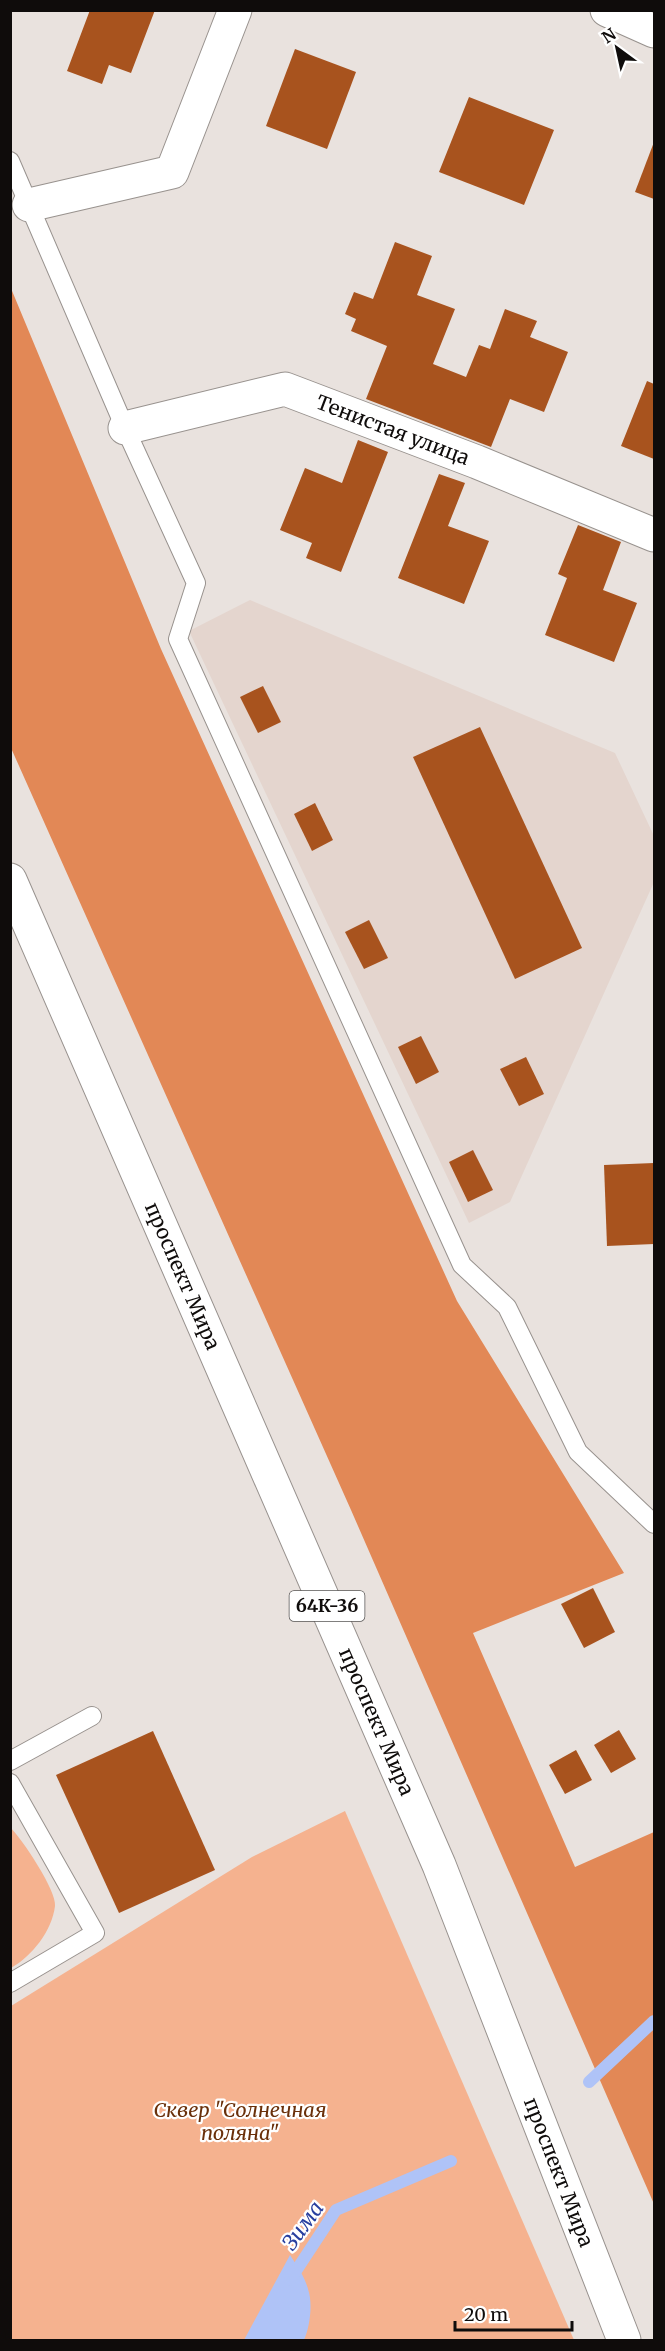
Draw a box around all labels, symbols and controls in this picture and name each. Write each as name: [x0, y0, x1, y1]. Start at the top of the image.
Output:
north arrow: [587, 18, 647, 78]
text: N: [598, 23, 620, 47]
street label: Тенистая улица: [313, 389, 473, 470]
street label: проспект Мира: [140, 1198, 226, 1354]
road number: 64К-36: [290, 1591, 364, 1621]
street label: проспект Мира: [334, 1644, 420, 1799]
street label: проспект Мира: [519, 2094, 600, 2251]
park label: Сквер "Солнечная поляна": [154, 2097, 326, 2145]
water label: Зима: [276, 2196, 330, 2256]
scale bar: [455, 2294, 572, 2332]
text: 20 m: [464, 2303, 508, 2326]

